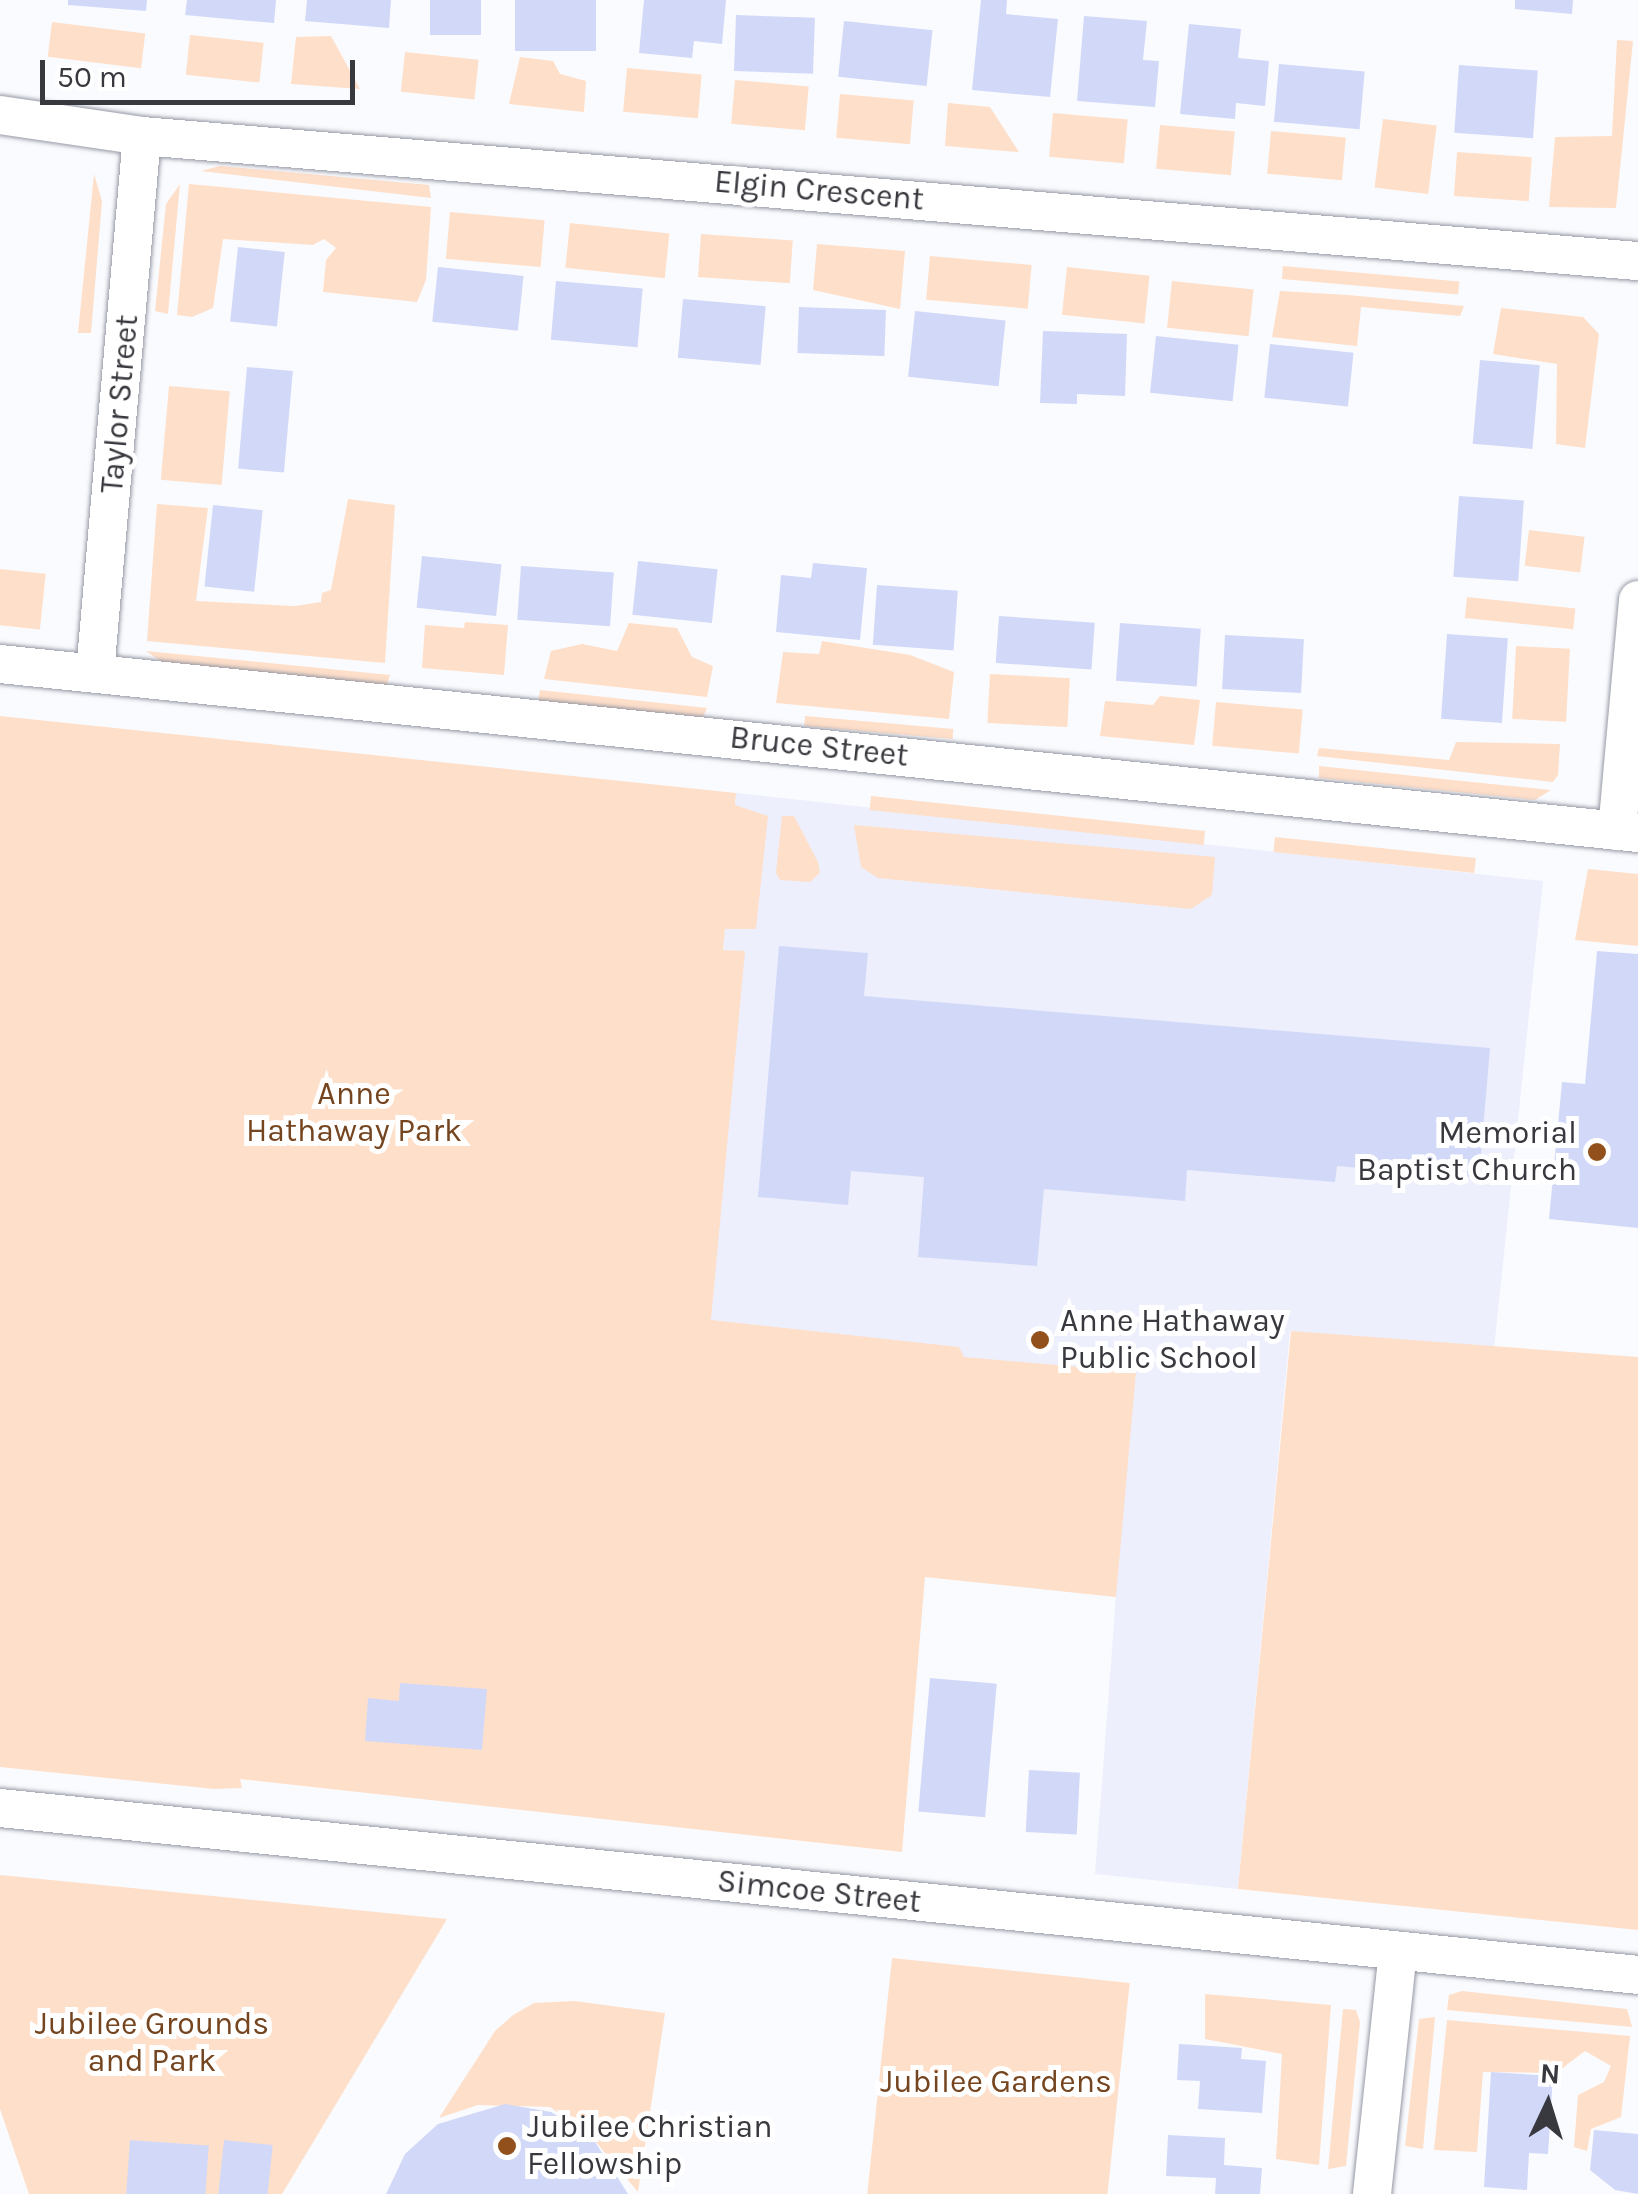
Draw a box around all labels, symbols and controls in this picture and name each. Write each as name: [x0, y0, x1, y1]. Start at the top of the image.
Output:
scale bar: [45, 40, 360, 102]
text: 50 m: [57, 59, 127, 95]
street label: Elgin Crescent: [713, 163, 925, 219]
street label: Taylor Street: [93, 313, 147, 495]
street label: Bruce Street: [728, 719, 910, 775]
park label: Anne Hathaway Park: [246, 1076, 462, 1151]
place label: Memorial Baptist Church: [1357, 1115, 1577, 1190]
marker: Memorial Baptist Church: [1586, 1141, 1608, 1163]
place label: Anne Hathaway Public School: [1060, 1303, 1285, 1378]
marker: Anne Hathaway Public School: [1029, 1329, 1051, 1351]
street label: Simcoe Street: [715, 1862, 923, 1922]
park label: Jubilee Grounds and Park: [35, 2006, 269, 2081]
north arrow: [1498, 2054, 1598, 2154]
text: N: [1539, 2056, 1561, 2091]
park label: Jubilee Gardens: [880, 2063, 1112, 2101]
place label: Jubilee Christian Fellowship: [527, 2109, 773, 2184]
marker: Jubilee Christian Fellowship: [496, 2135, 518, 2157]

